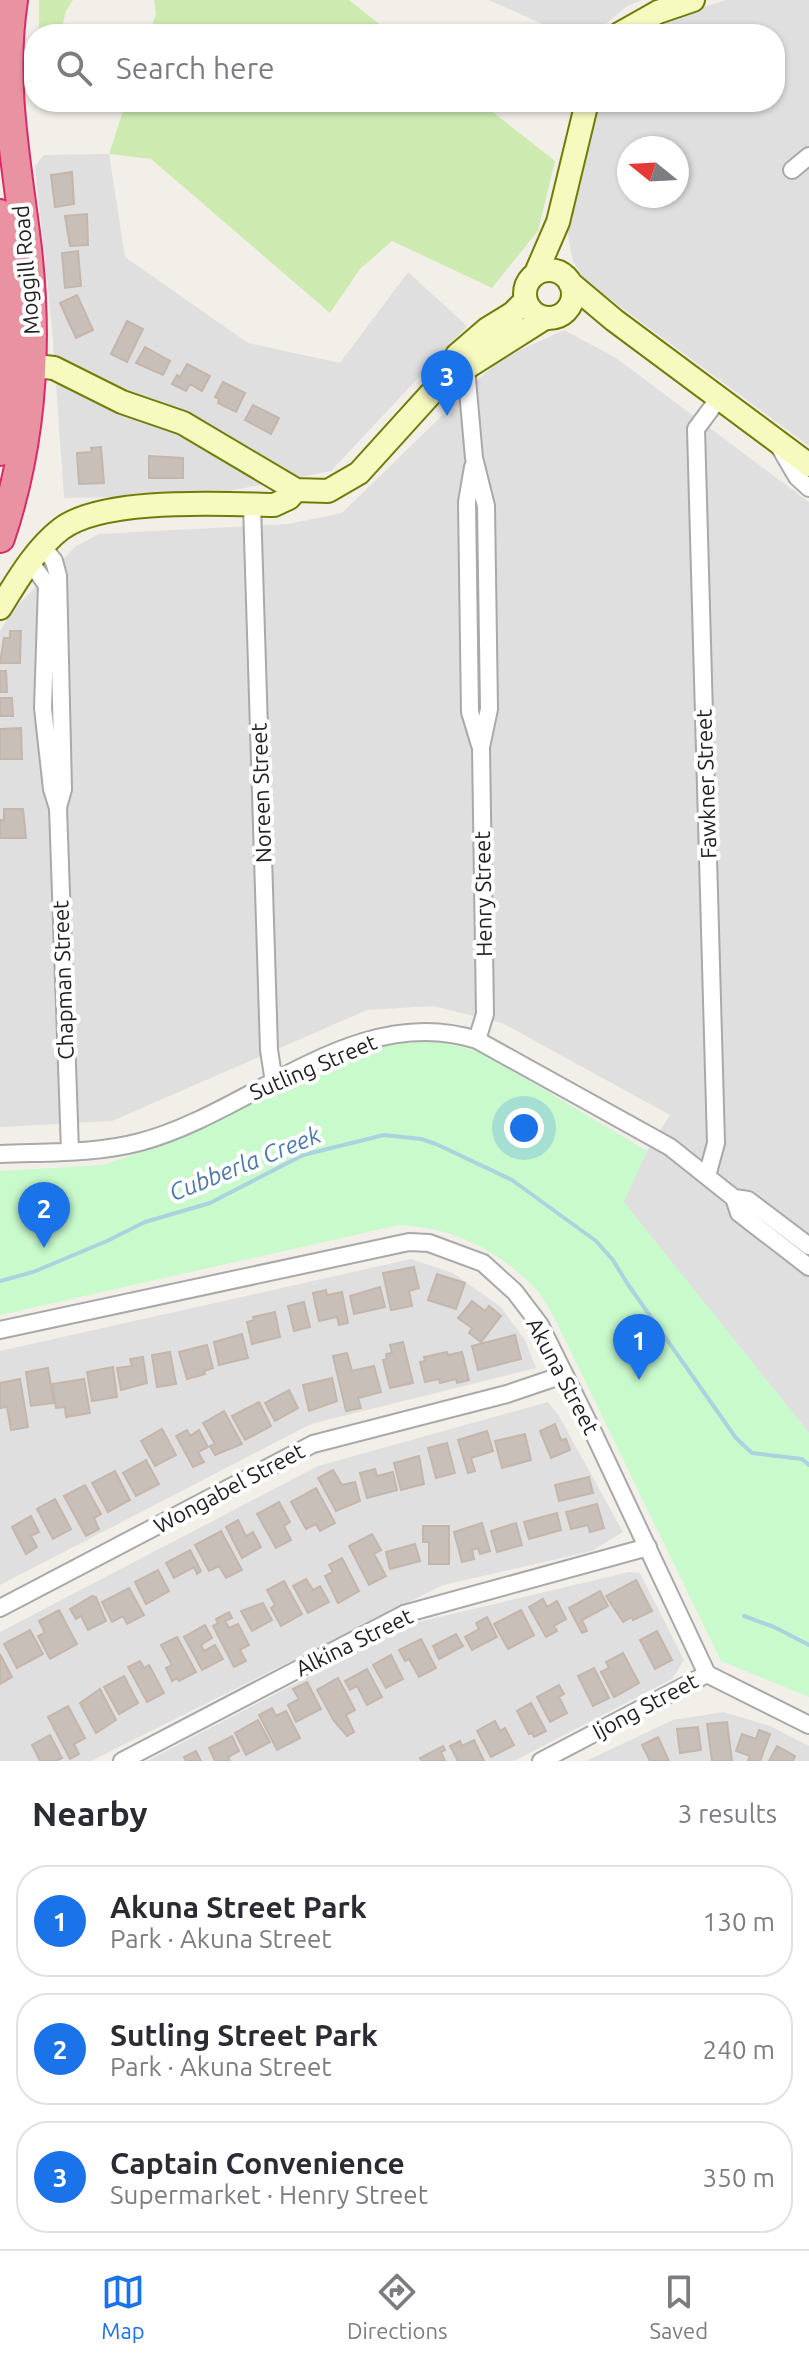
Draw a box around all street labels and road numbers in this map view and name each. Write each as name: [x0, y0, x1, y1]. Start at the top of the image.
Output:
street label: Moggill Road: [7, 204, 44, 336]
street label: Fawkner Street: [690, 708, 721, 859]
street label: Noreen Street: [246, 722, 275, 864]
street label: Henry Street: [469, 830, 496, 957]
street label: Chapman Street: [47, 900, 78, 1060]
street label: Sutling Street: [246, 1028, 380, 1105]
street label: Akuna Street: [522, 1313, 605, 1439]
street label: Wongabel Street: [149, 1437, 309, 1538]
street label: Alkina Street: [291, 1602, 417, 1681]
street label: Ijong Street: [588, 1667, 702, 1744]

